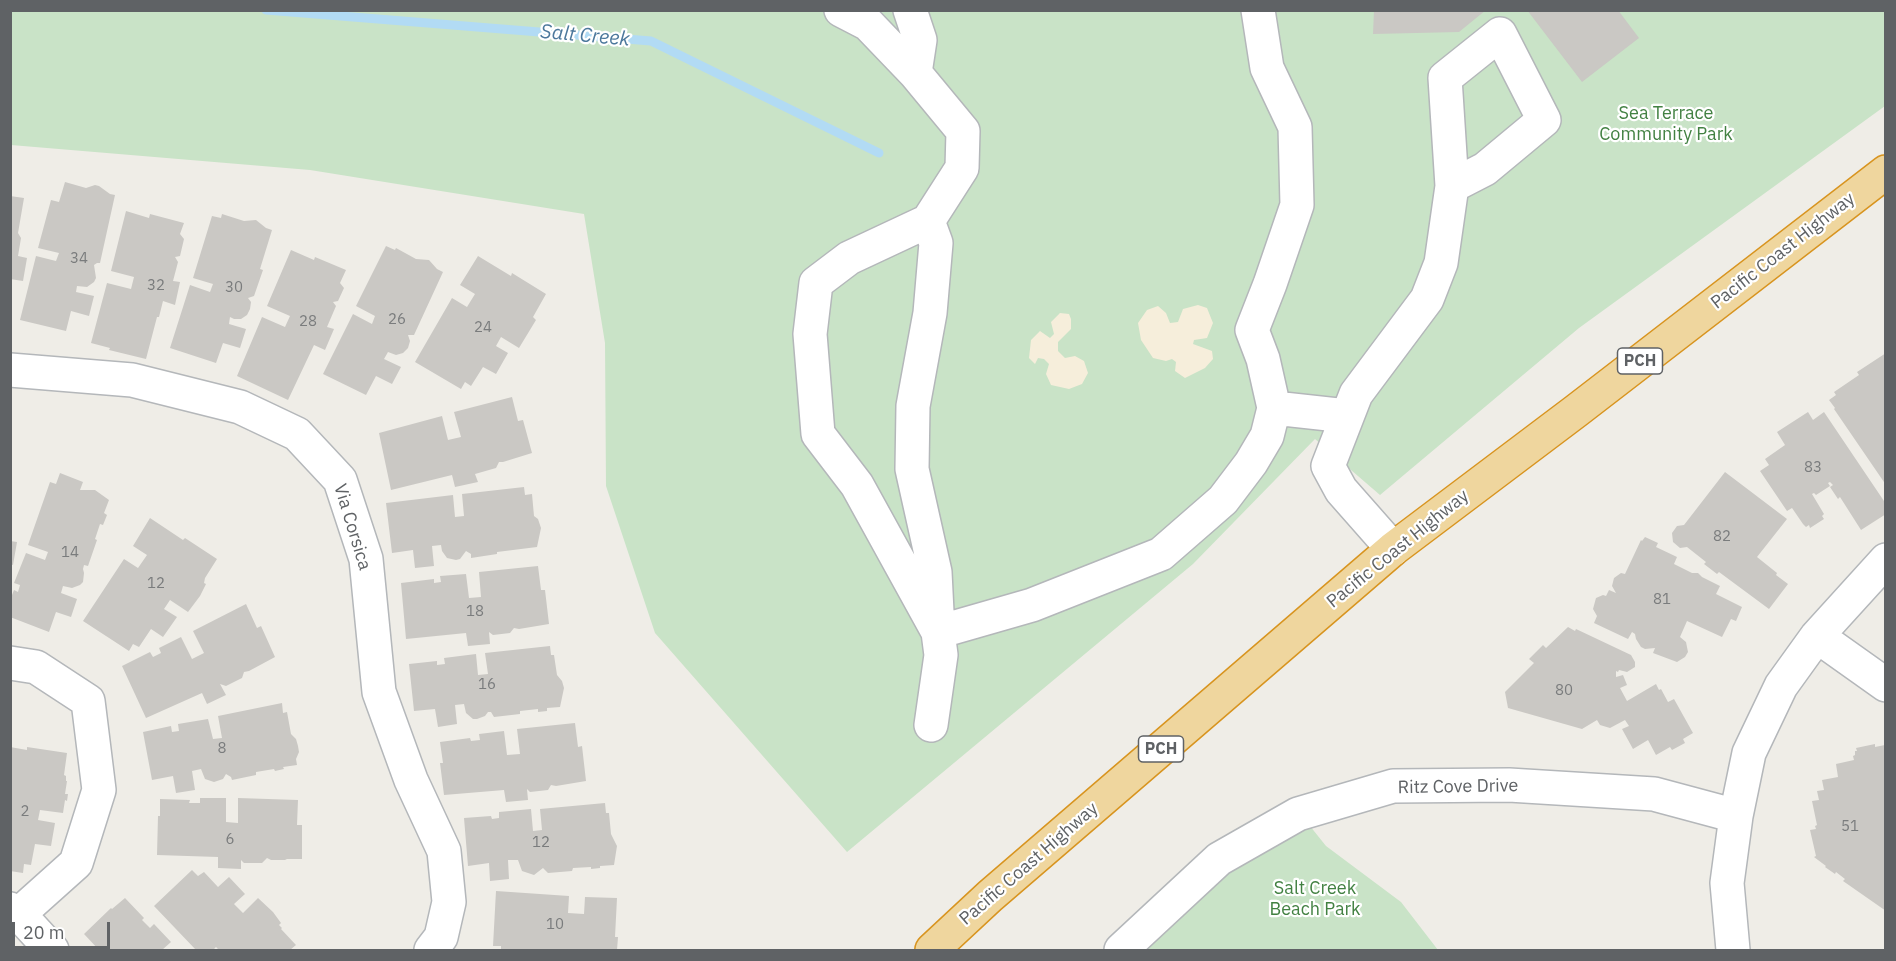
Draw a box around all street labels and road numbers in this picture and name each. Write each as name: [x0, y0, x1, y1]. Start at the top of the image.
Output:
street label: Pacific Coast Highway: [1707, 188, 1859, 314]
road number: PCH: [1618, 348, 1662, 374]
street label: Via Corsica: [329, 481, 375, 573]
street label: Pacific Coast Highway: [1323, 485, 1473, 613]
road number: PCH: [1138, 736, 1184, 762]
street label: Ritz Cove Drive: [1397, 775, 1519, 799]
street label: Pacific Coast Highway: [955, 798, 1103, 930]

